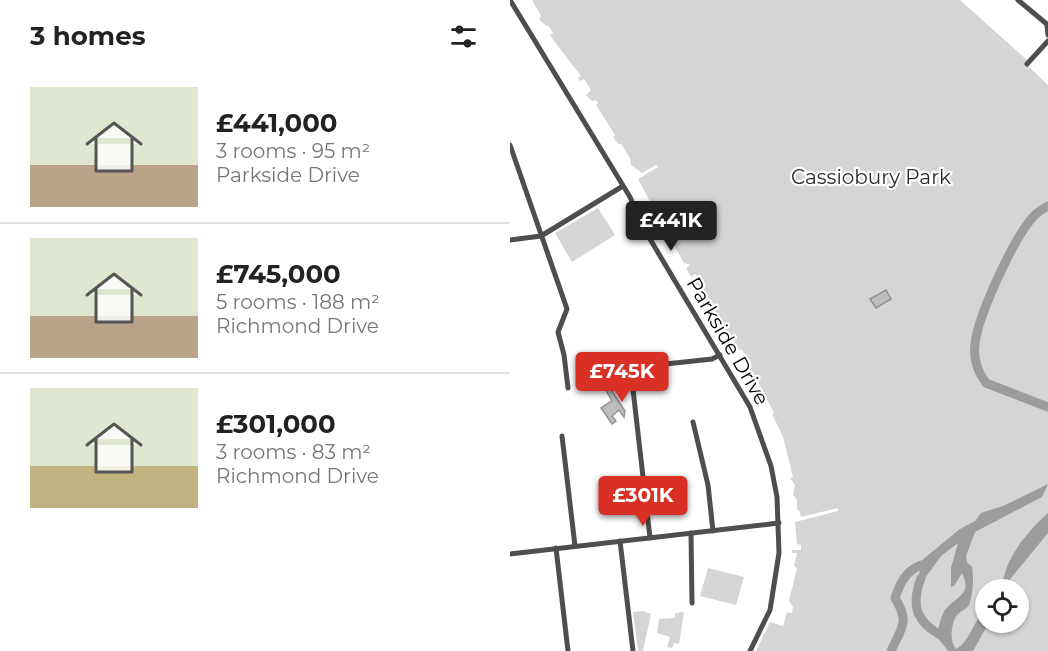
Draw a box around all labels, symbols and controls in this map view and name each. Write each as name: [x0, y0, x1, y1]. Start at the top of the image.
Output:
text: 3 homes: [30, 20, 145, 52]
icon: filters: [447, 20, 480, 53]
text: £441,000: [216, 107, 338, 139]
icon: home: [78, 111, 150, 183]
text: 3 rooms · 95 m²: [216, 139, 370, 163]
text: Parkside Drive: [216, 163, 360, 187]
park label: Cassiobury Park: [791, 165, 951, 189]
pin: £441K: [629, 201, 713, 252]
text: £441K: [640, 208, 702, 232]
text: £745,000: [216, 258, 341, 290]
icon: home: [78, 262, 150, 334]
street label: Parkside Drive: [682, 273, 774, 409]
text: 5 rooms · 188 m²: [216, 290, 380, 314]
text: Richmond Drive: [216, 314, 379, 338]
pin: £745K: [580, 352, 664, 403]
text: £745K: [589, 359, 655, 383]
text: £301,000: [216, 408, 336, 440]
icon: home: [78, 412, 150, 484]
text: 3 rooms · 83 m²: [216, 440, 371, 464]
text: Richmond Drive: [216, 464, 379, 488]
pin: £301K: [601, 476, 685, 527]
text: £301K: [612, 483, 674, 507]
map controls: [975, 579, 1029, 633]
button: locate: [975, 579, 1029, 633]

